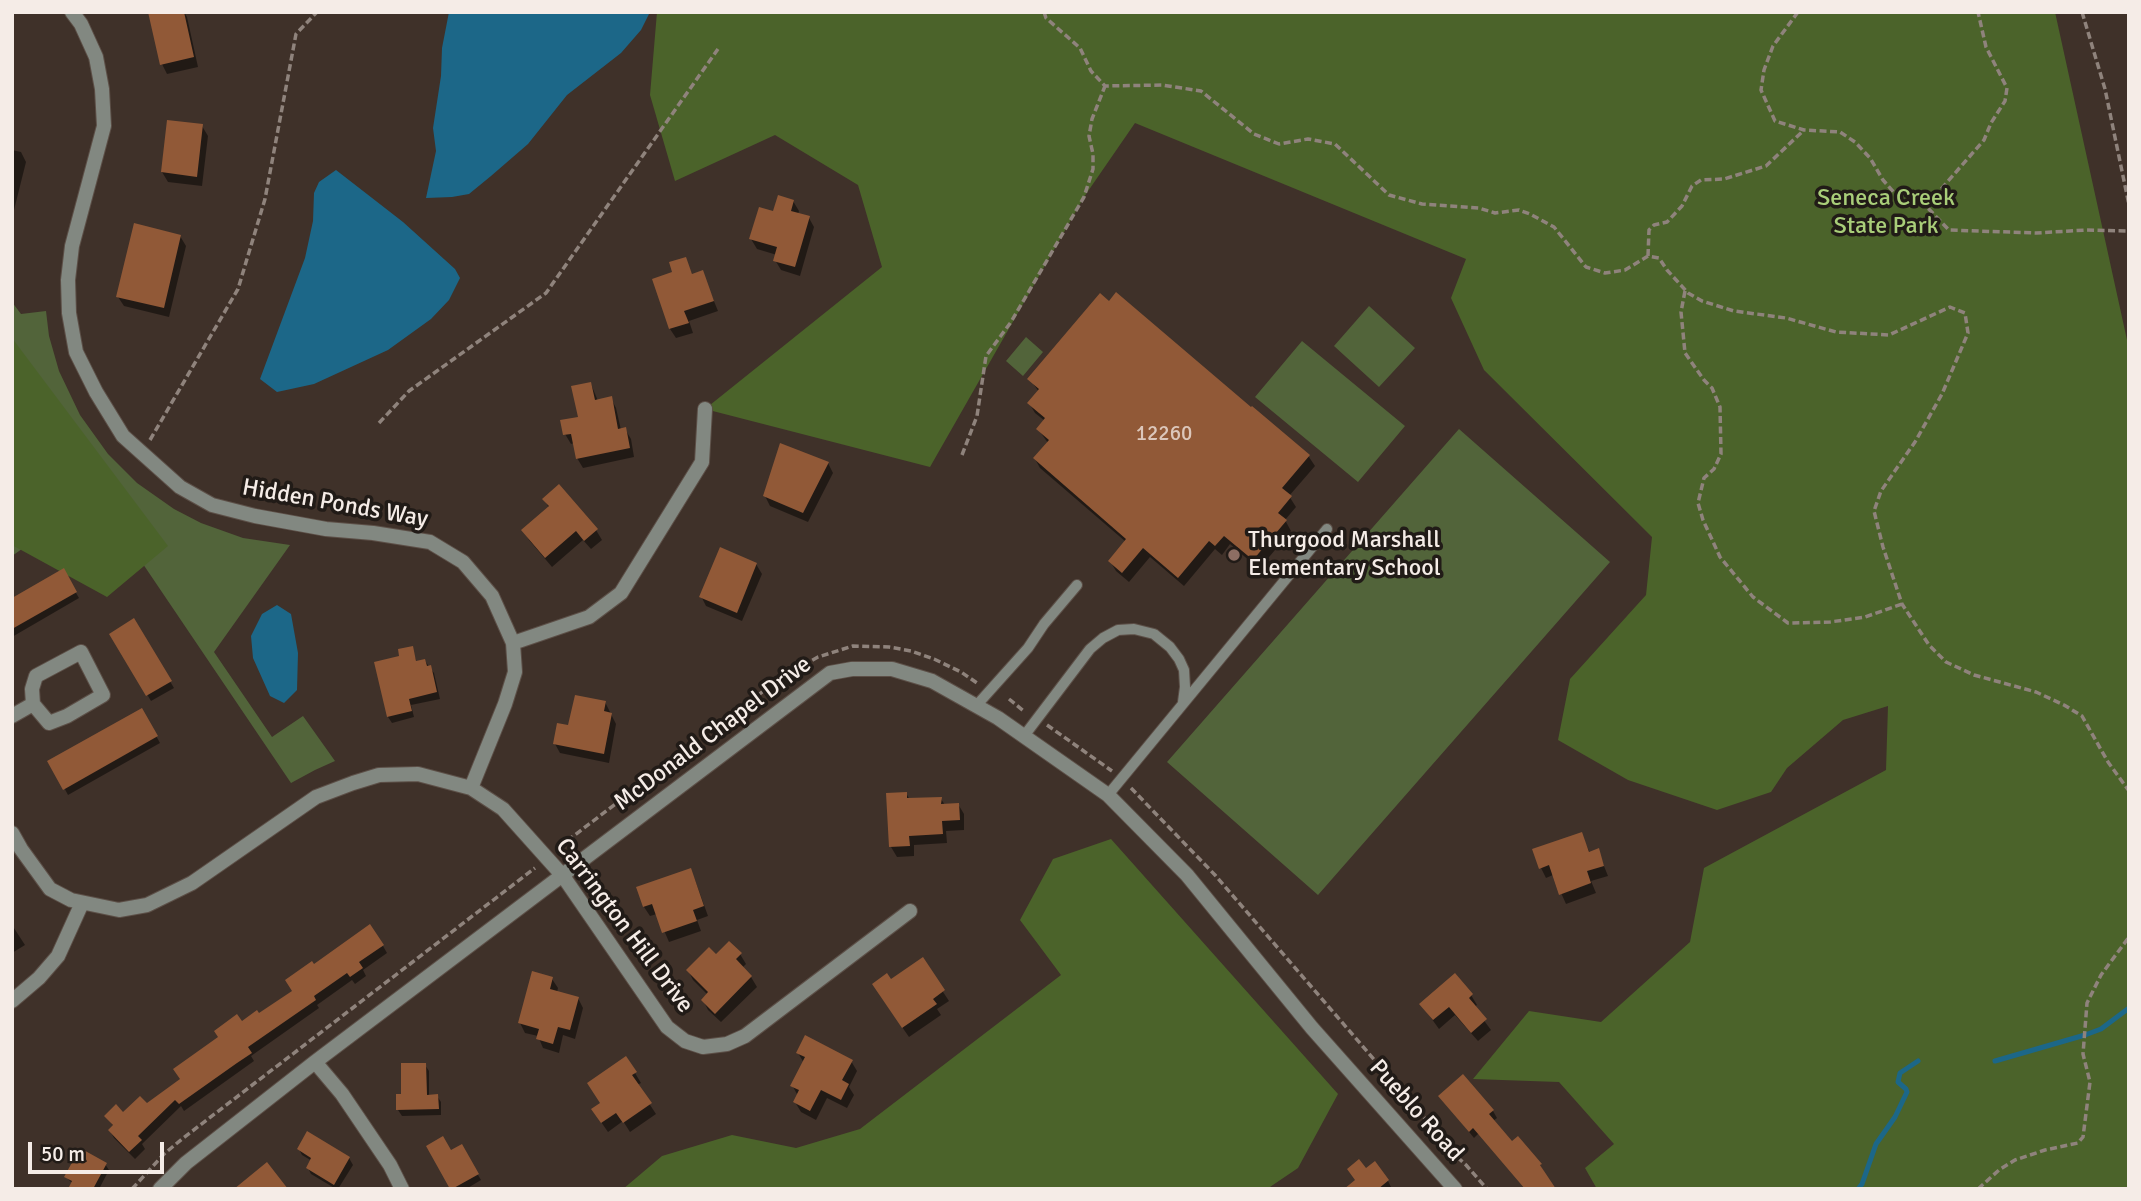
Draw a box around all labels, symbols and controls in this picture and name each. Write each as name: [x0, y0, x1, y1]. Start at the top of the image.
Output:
park label: Seneca Creek State Park: [1817, 185, 1955, 241]
house number: 12260: [1136, 421, 1192, 447]
street label: Hidden Ponds Way: [240, 473, 430, 535]
place label: Thurgood Marshall Elementary School: [1248, 527, 1441, 583]
marker: Thurgood Marshall Elementary School: [1226, 547, 1242, 563]
street label: McDonald Chapel Drive: [609, 650, 817, 818]
street label: Carrington Hill Drive: [549, 833, 699, 1019]
street label: Pueblo Road: [1363, 1054, 1469, 1168]
scale bar: [32, 1128, 168, 1172]
text: 50 m: [41, 1141, 85, 1167]

